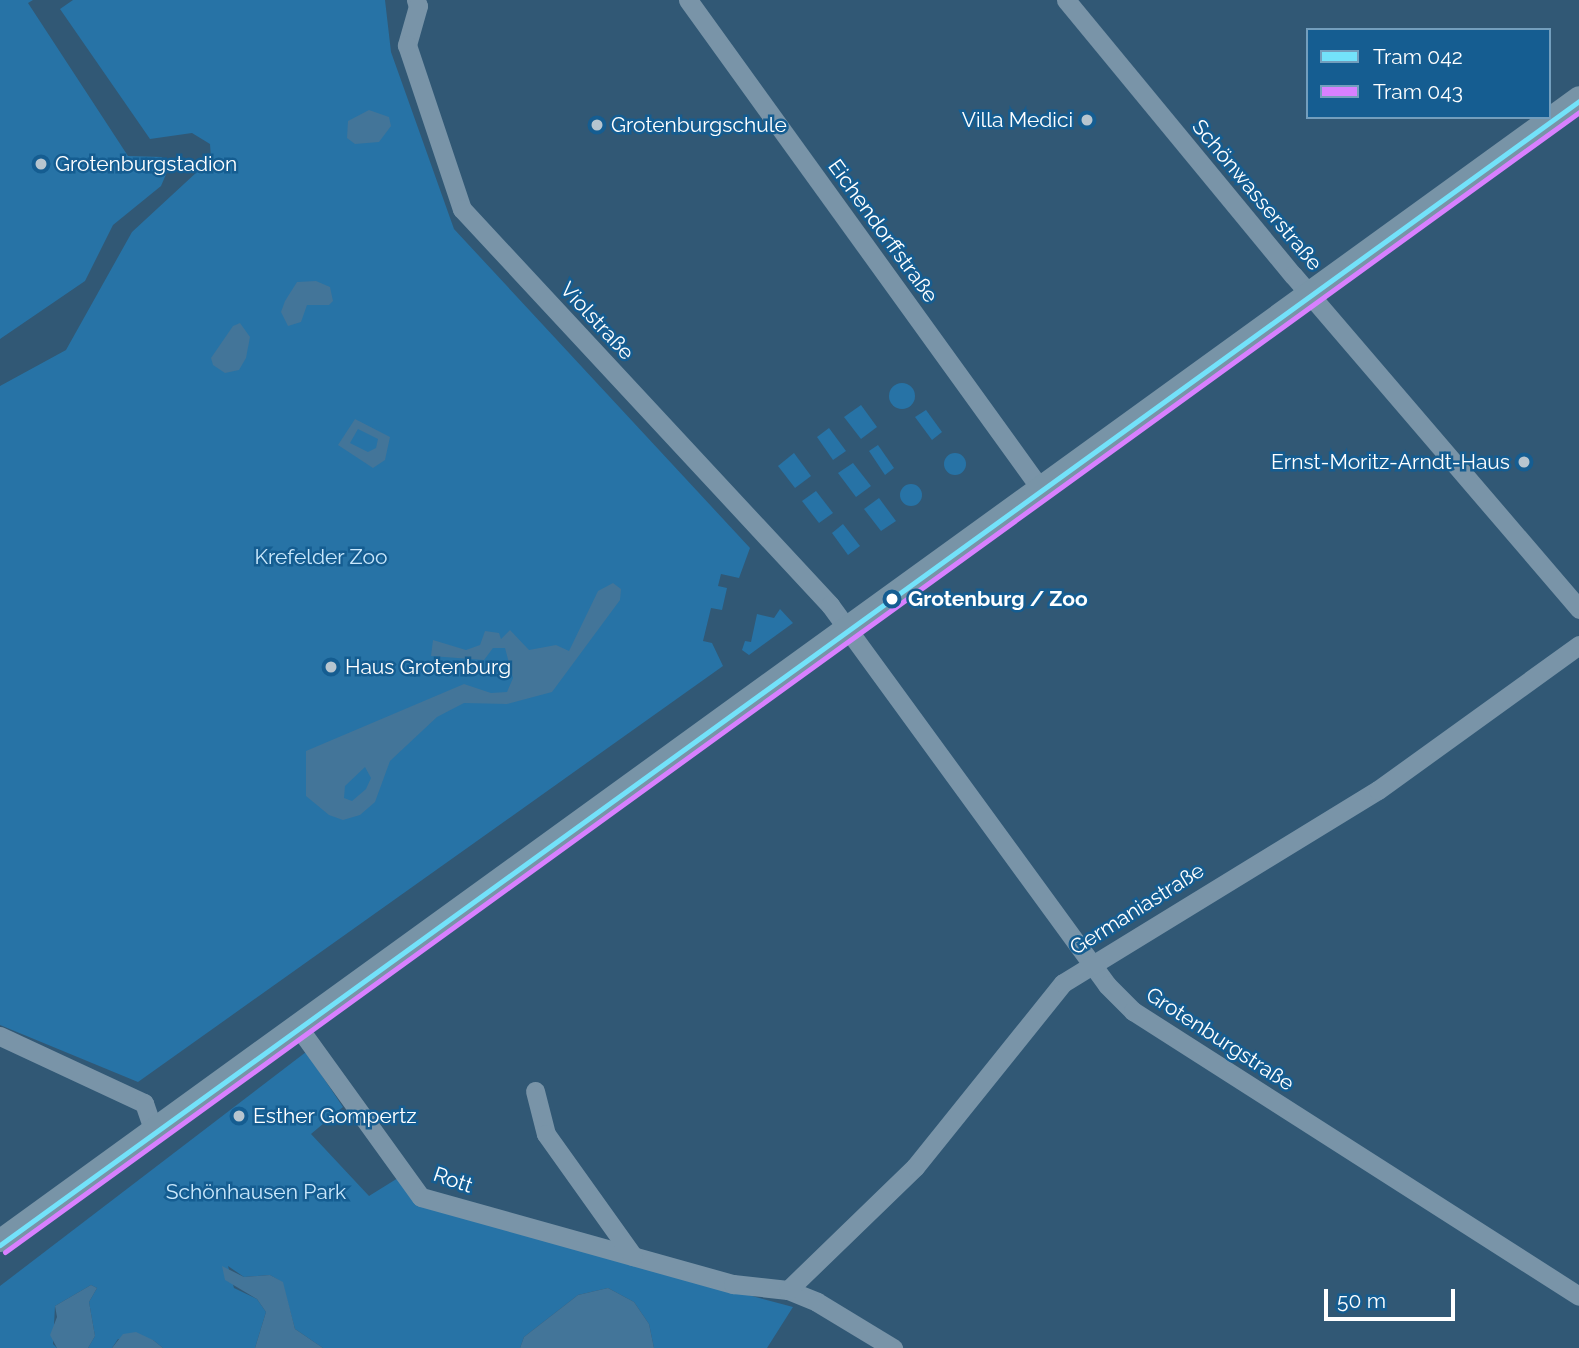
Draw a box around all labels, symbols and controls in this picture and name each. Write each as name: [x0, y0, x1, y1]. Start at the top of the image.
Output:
legend: [1306, 28, 1551, 119]
text: Tram 042: [1373, 44, 1463, 69]
text: Tram 043: [1373, 79, 1463, 104]
place label: Villa Medici: [962, 107, 1073, 133]
place label: Grotenburgschule: [611, 112, 787, 138]
marker: Villa Medici: [1079, 112, 1095, 128]
street label: Schönwasserstraße: [1187, 114, 1327, 276]
marker: Grotenburgschule: [589, 117, 605, 133]
place label: Grotenburgstadion: [55, 151, 237, 177]
street label: Eichendorffstraße: [823, 155, 943, 307]
marker: Grotenburgstadion: [33, 156, 49, 172]
street label: Violstraße: [555, 277, 639, 365]
place label: Ernst-Moritz-Arndt-Haus: [1271, 449, 1510, 475]
marker: Ernst-Moritz-Arndt-Haus: [1516, 454, 1532, 470]
park label: Krefelder Zoo: [254, 544, 388, 570]
place label: Grotenburg / Zoo: [908, 586, 1088, 612]
marker: Grotenburg / Zoo: [882, 589, 902, 609]
place label: Haus Grotenburg: [345, 654, 511, 680]
marker: Haus Grotenburg: [323, 659, 339, 675]
street label: Germaniastraße: [1065, 858, 1209, 960]
street label: Grotenburgstraße: [1141, 982, 1299, 1096]
place label: Esther Gompertz: [253, 1103, 417, 1129]
marker: Esther Gompertz: [231, 1108, 247, 1124]
street label: Rott: [430, 1162, 476, 1198]
park label: Schönhausen Park: [166, 1179, 346, 1205]
scale bar: [1327, 1274, 1458, 1318]
text: 50 m: [1337, 1288, 1386, 1313]

